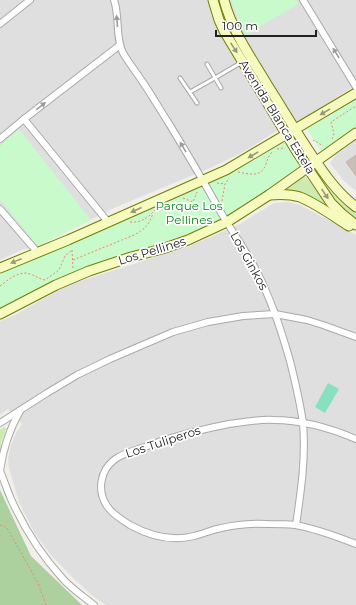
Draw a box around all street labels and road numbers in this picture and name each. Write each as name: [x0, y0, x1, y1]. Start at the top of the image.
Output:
street label: Avenida Blanca Estela: [236, 57, 319, 177]
street label: Los Ginkos: [227, 229, 272, 293]
street label: Los Pellines: [116, 233, 188, 268]
street label: Los Tuliperos: [123, 422, 202, 461]

